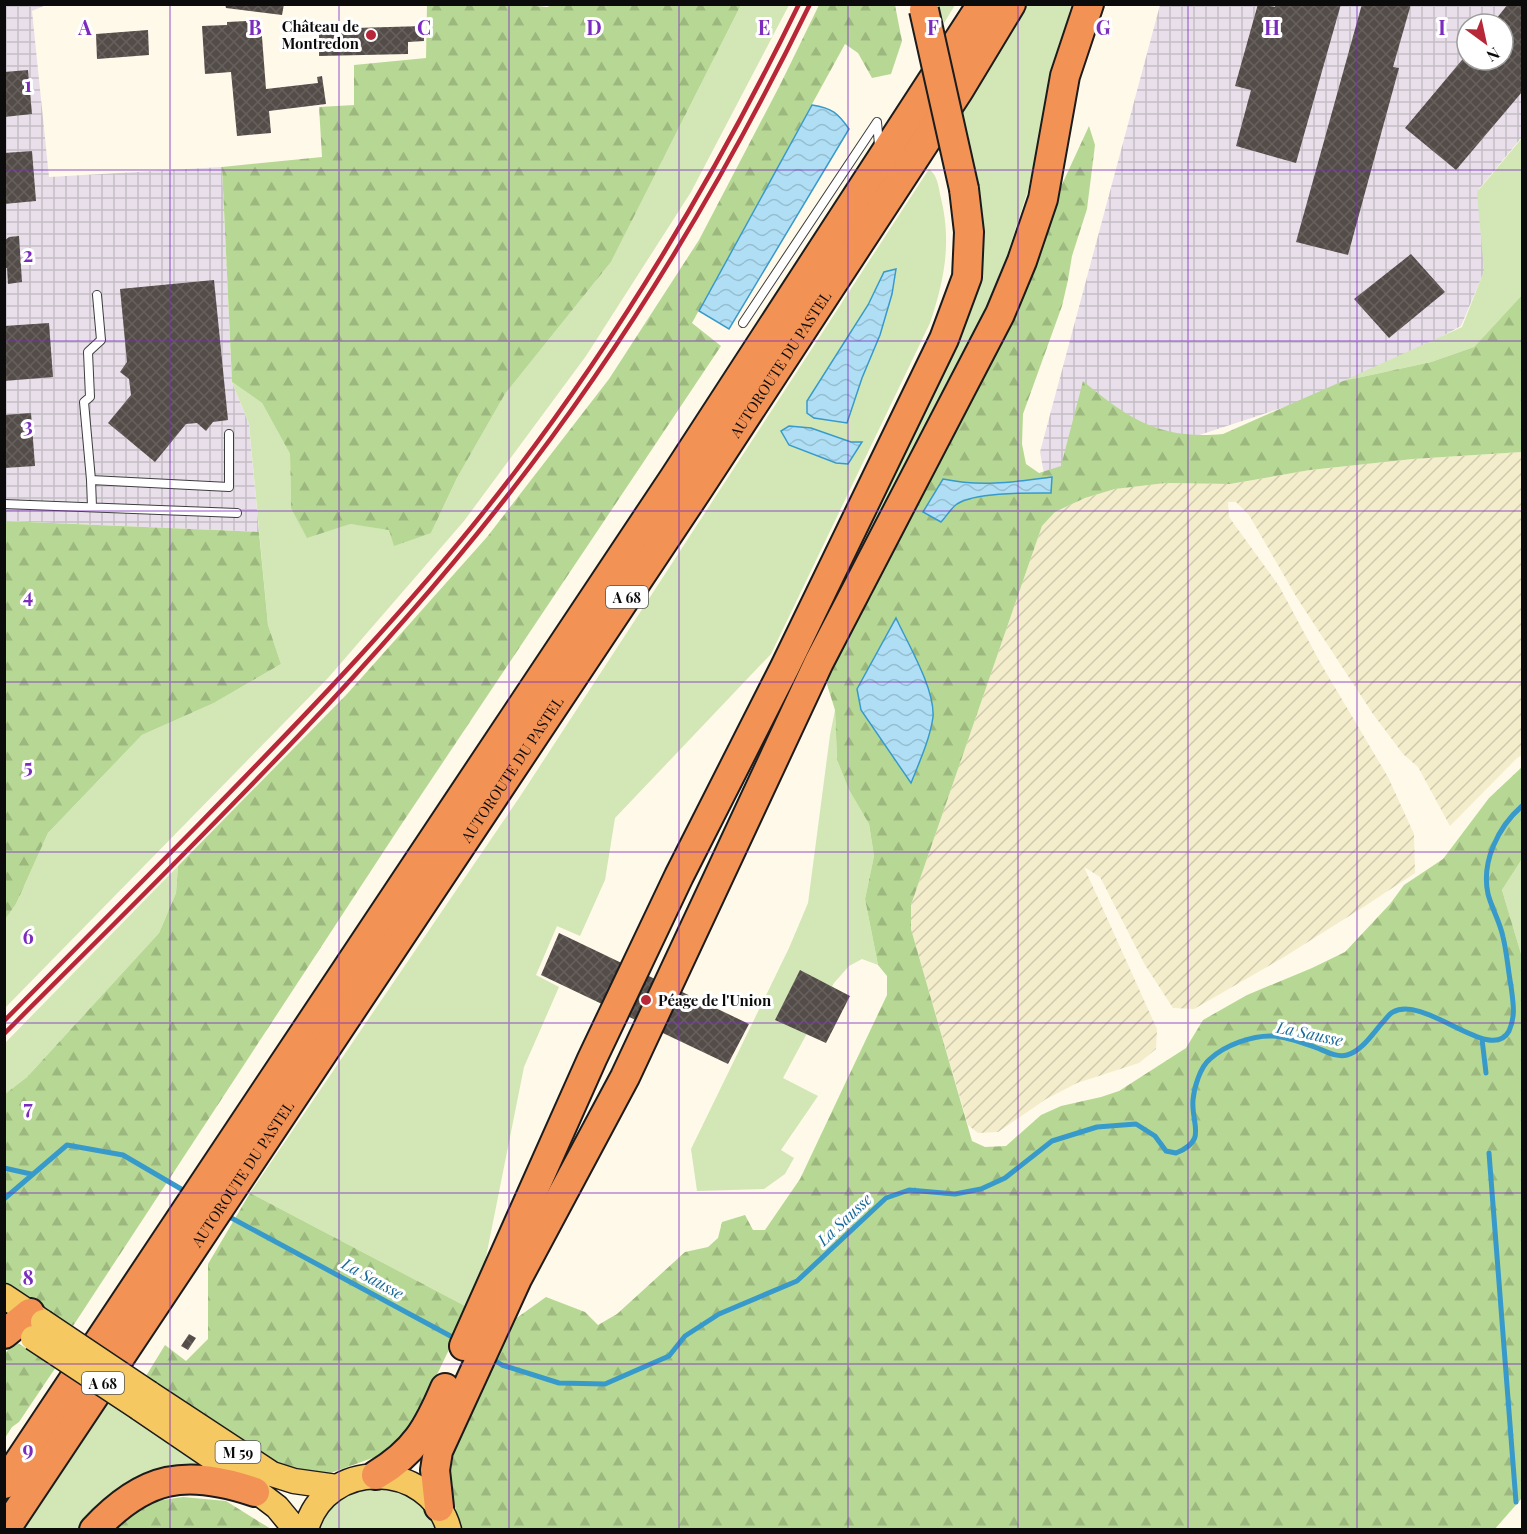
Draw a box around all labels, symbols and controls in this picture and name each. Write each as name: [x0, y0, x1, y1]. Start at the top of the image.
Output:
north arrow: [1455, 12, 1515, 72]
text: A: [77, 13, 92, 40]
text: B: [248, 13, 262, 40]
text: C: [417, 13, 431, 40]
text: D: [586, 13, 602, 40]
text: E: [758, 13, 770, 40]
text: F: [927, 13, 939, 40]
text: G: [1096, 13, 1111, 40]
text: H: [1264, 13, 1280, 40]
text: I: [1438, 13, 1446, 40]
place label: Château de Montredon: [281, 16, 360, 53]
marker: Château de Montredon: [364, 28, 378, 42]
text: N: [1483, 43, 1504, 67]
text: 1: [24, 70, 32, 97]
text: 2: [23, 240, 33, 267]
street label: AUTOROUTE DU PASTEL: [724, 287, 835, 442]
text: 3: [23, 411, 33, 438]
text: 4: [23, 581, 33, 608]
road number: A 68: [606, 586, 648, 608]
street label: AUTOROUTE DU PASTEL: [455, 692, 567, 847]
text: 5: [23, 752, 33, 779]
text: 6: [22, 922, 34, 949]
place label: Péage de l'Union: [658, 990, 772, 1010]
marker: Péage de l'Union: [639, 993, 653, 1007]
water label: La Sausse: [1274, 1016, 1345, 1050]
text: 7: [23, 1093, 33, 1120]
street label: AUTOROUTE DU PASTEL: [186, 1097, 298, 1251]
water label: La Sausse: [812, 1188, 876, 1250]
water label: La Sausse: [338, 1252, 408, 1304]
text: 8: [22, 1263, 34, 1290]
road number: A 68: [82, 1372, 124, 1394]
text: 9: [22, 1434, 34, 1461]
road number: M 59: [216, 1441, 260, 1463]

